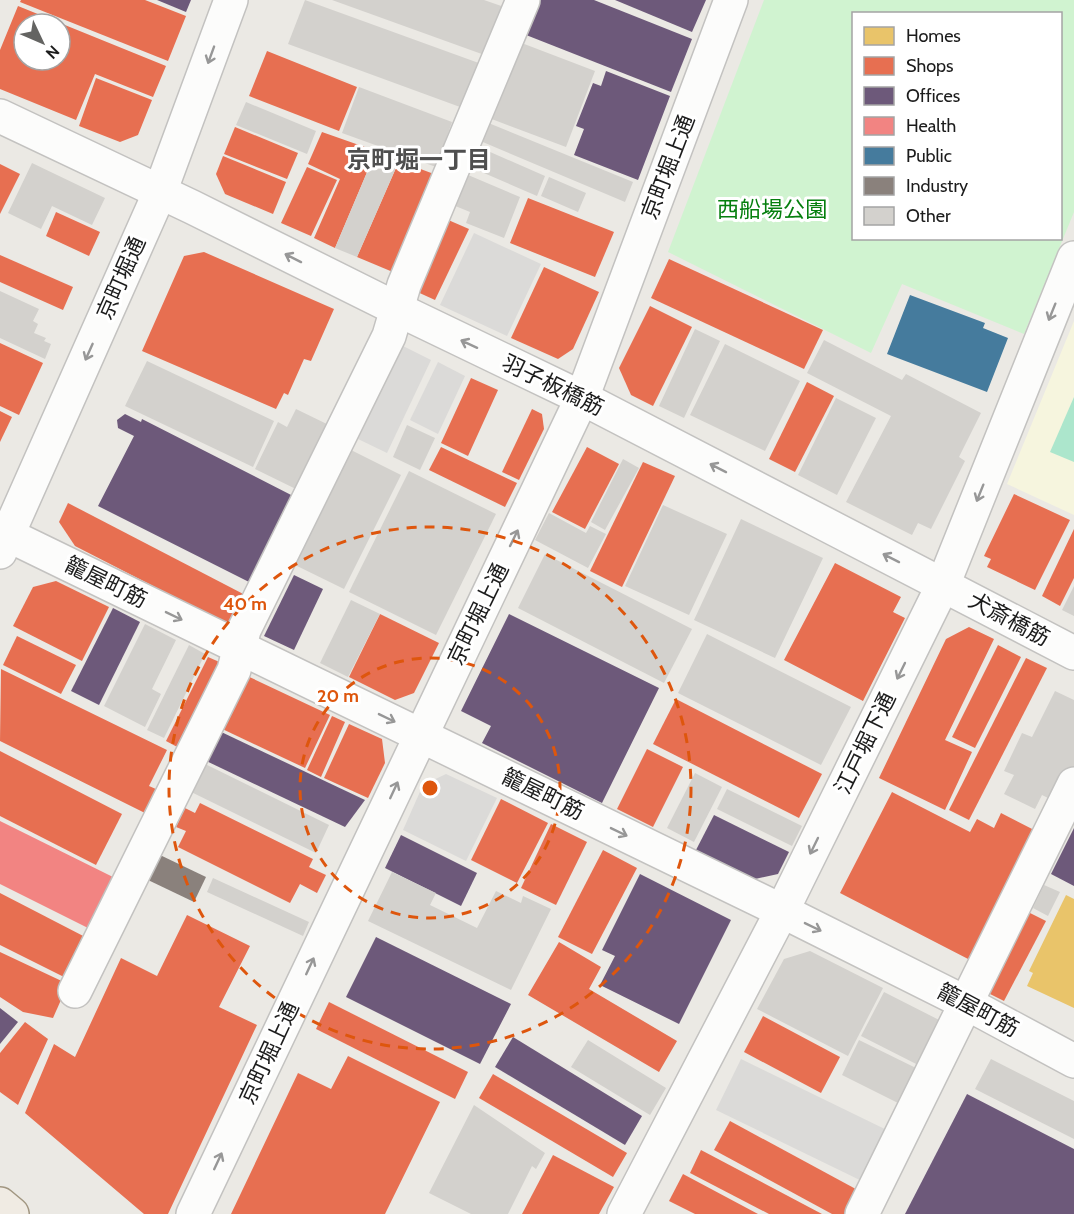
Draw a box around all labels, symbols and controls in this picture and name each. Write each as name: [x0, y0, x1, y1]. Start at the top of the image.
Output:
north arrow: [12, 12, 72, 72]
legend: [852, 12, 1062, 240]
text: Homes: [906, 25, 961, 47]
text: N: [42, 41, 63, 63]
one-way arrow: [204, 45, 215, 64]
text: Shops: [906, 55, 954, 77]
text: Offices: [906, 85, 960, 107]
street label: 京町堀上通: [636, 111, 700, 223]
text: Health: [906, 115, 956, 137]
district label: 京町堀一丁目: [347, 145, 491, 174]
text: Public: [906, 145, 952, 167]
text: Industry: [906, 175, 968, 197]
park label: 西船場公園: [717, 196, 827, 223]
text: Other: [906, 205, 951, 227]
street label: 京町堀通: [91, 232, 151, 324]
one-way arrow: [285, 252, 303, 263]
one-way arrow: [1046, 302, 1057, 321]
one-way arrow: [460, 337, 478, 349]
one-way arrow: [83, 342, 94, 360]
street label: 羽子板橋筋: [498, 349, 608, 421]
one-way arrow: [710, 462, 728, 473]
one-way arrow: [974, 483, 985, 502]
one-way arrow: [509, 529, 521, 547]
street label: 籠屋町筋: [61, 551, 151, 613]
one-way arrow: [883, 551, 901, 563]
street label: 京町堀上通: [442, 559, 514, 669]
street label: 犬斎橋筋: [964, 586, 1054, 652]
text: 40 m: [223, 593, 267, 615]
one-way arrow: [164, 611, 182, 622]
one-way arrow: [894, 662, 906, 680]
text: 20 m: [317, 685, 359, 707]
street label: 江戸堀下通: [829, 688, 901, 798]
one-way arrow: [378, 713, 396, 725]
street label: 籠屋町筋: [498, 763, 588, 825]
centre of rings: [420, 778, 440, 798]
one-way arrow: [388, 781, 400, 799]
one-way arrow: [610, 826, 628, 838]
one-way arrow: [808, 836, 819, 854]
one-way arrow: [804, 921, 822, 933]
one-way arrow: [305, 957, 317, 975]
street label: 籠屋町筋: [933, 977, 1023, 1043]
street label: 京町堀上通: [234, 997, 304, 1109]
one-way arrow: [213, 1153, 225, 1171]

